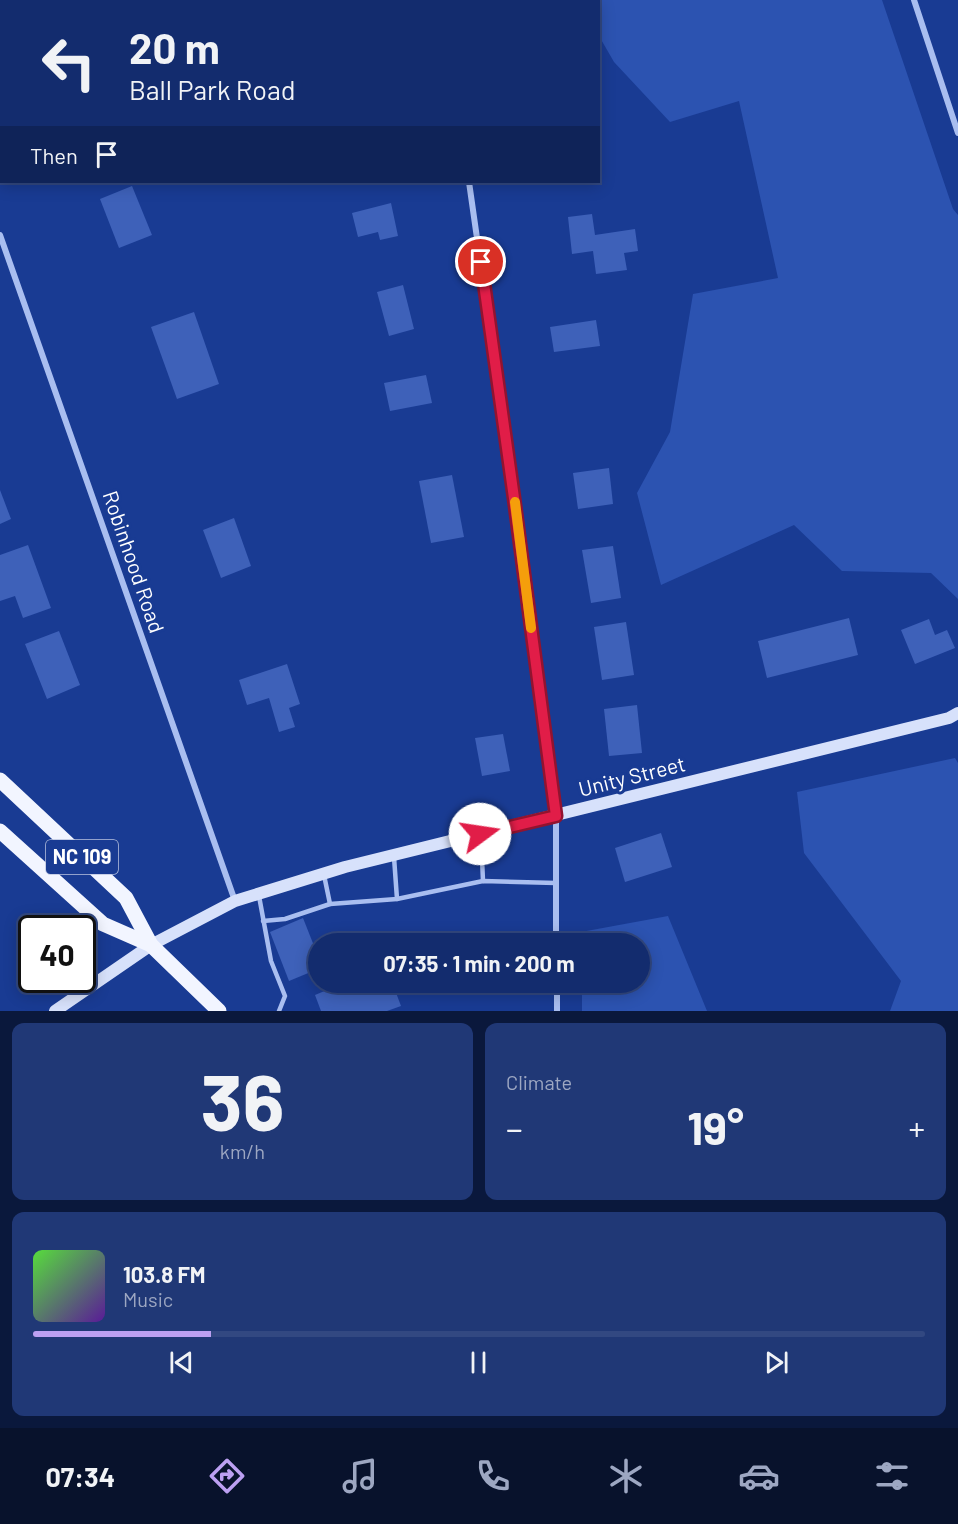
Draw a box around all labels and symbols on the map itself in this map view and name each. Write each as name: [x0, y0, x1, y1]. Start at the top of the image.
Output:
pin: [455, 236, 506, 287]
street label: Robinhood Road: [98, 487, 170, 636]
street label: Unity Street: [576, 750, 688, 801]
position arrow: [448, 802, 512, 866]
road number: NC 109: [46, 840, 118, 874]
speed limit sign: 40: [18, 915, 96, 993]

